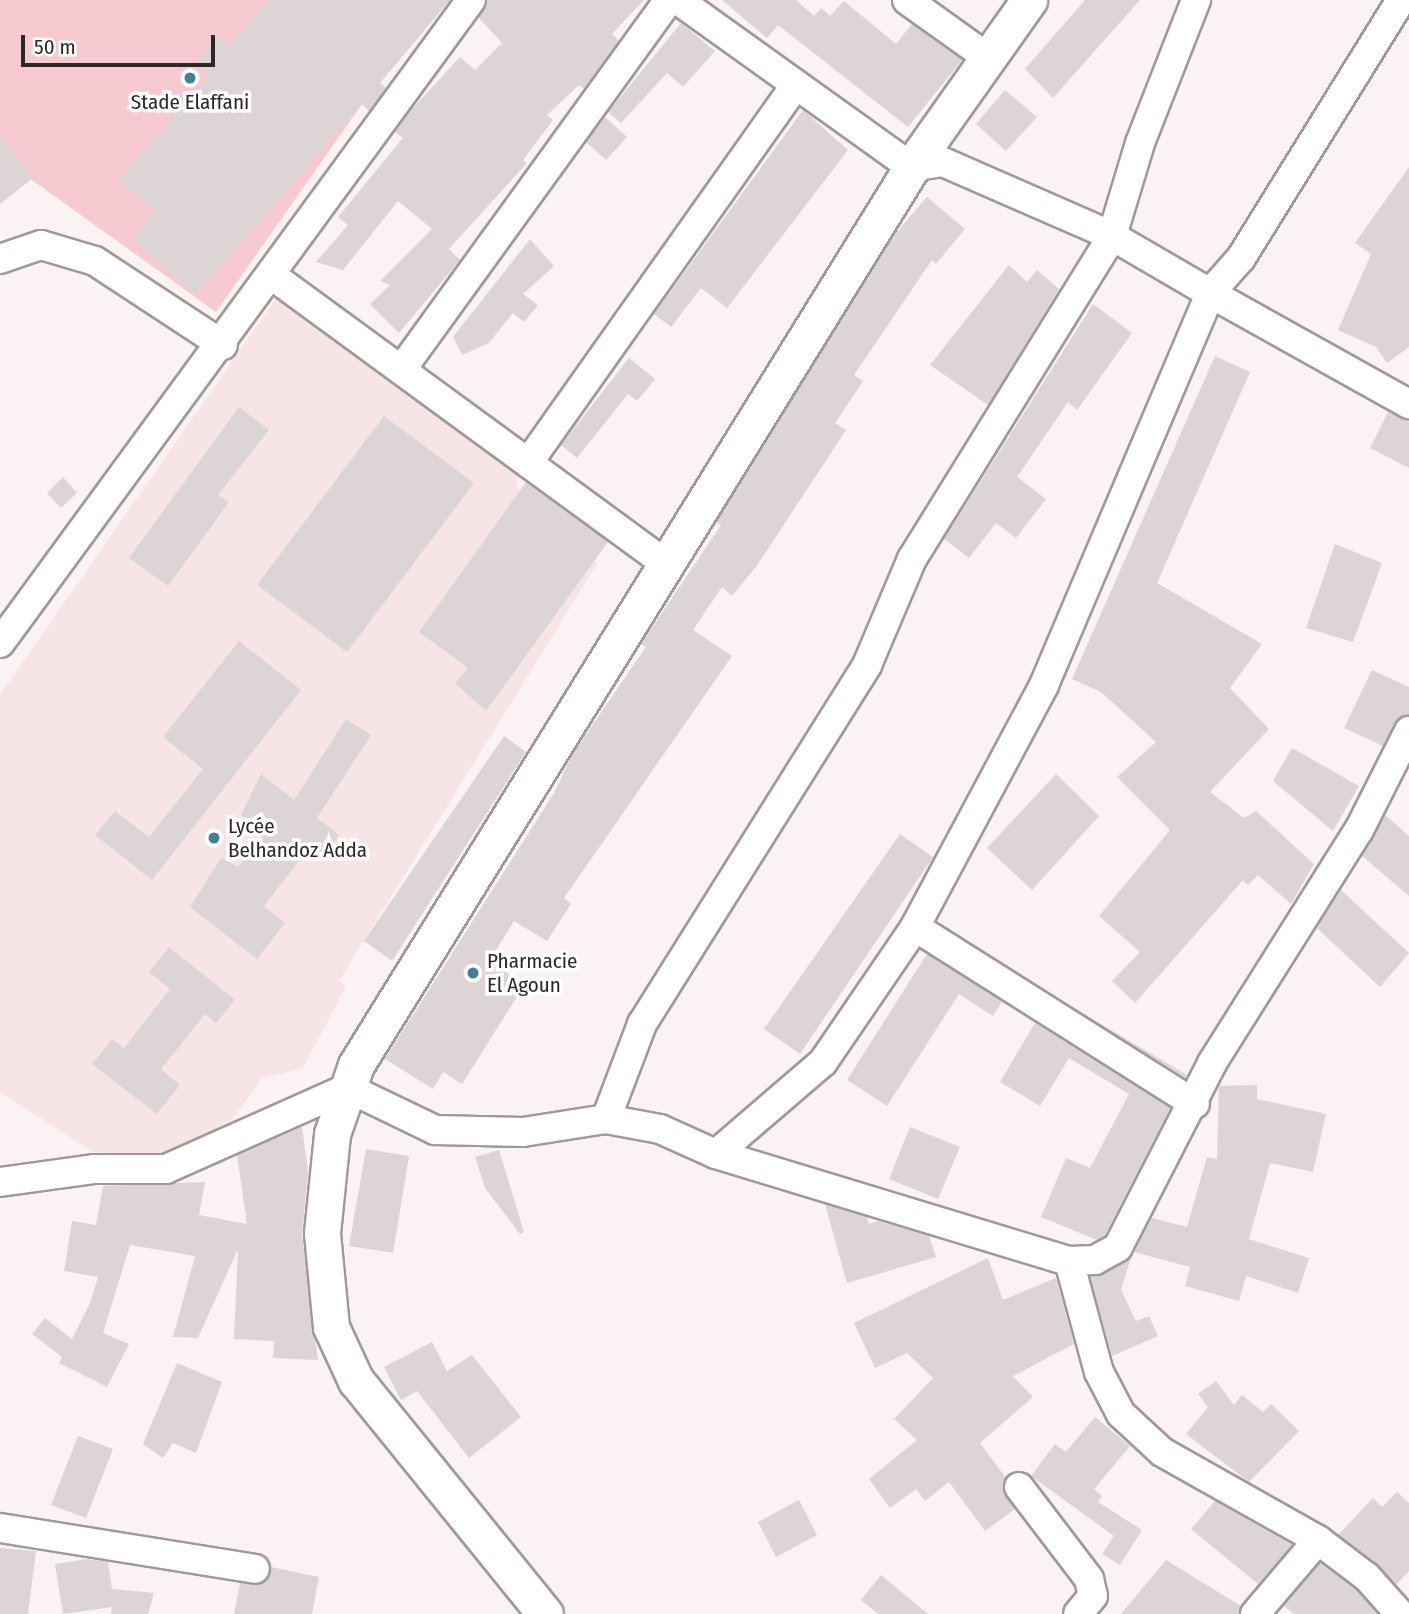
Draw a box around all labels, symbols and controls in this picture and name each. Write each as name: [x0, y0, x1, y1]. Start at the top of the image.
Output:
scale bar: [24, 21, 219, 65]
text: 50 m: [34, 34, 76, 60]
marker: Stade Elaffani: [182, 70, 198, 86]
place label: Stade Elaffani: [131, 89, 249, 115]
place label: Lycée Belhandoz Adda: [228, 813, 367, 863]
marker: Lycée Belhandoz Adda: [206, 830, 222, 846]
place label: Pharmacie El Agoun: [487, 948, 577, 998]
marker: Pharmacie El Agoun: [465, 965, 481, 981]

